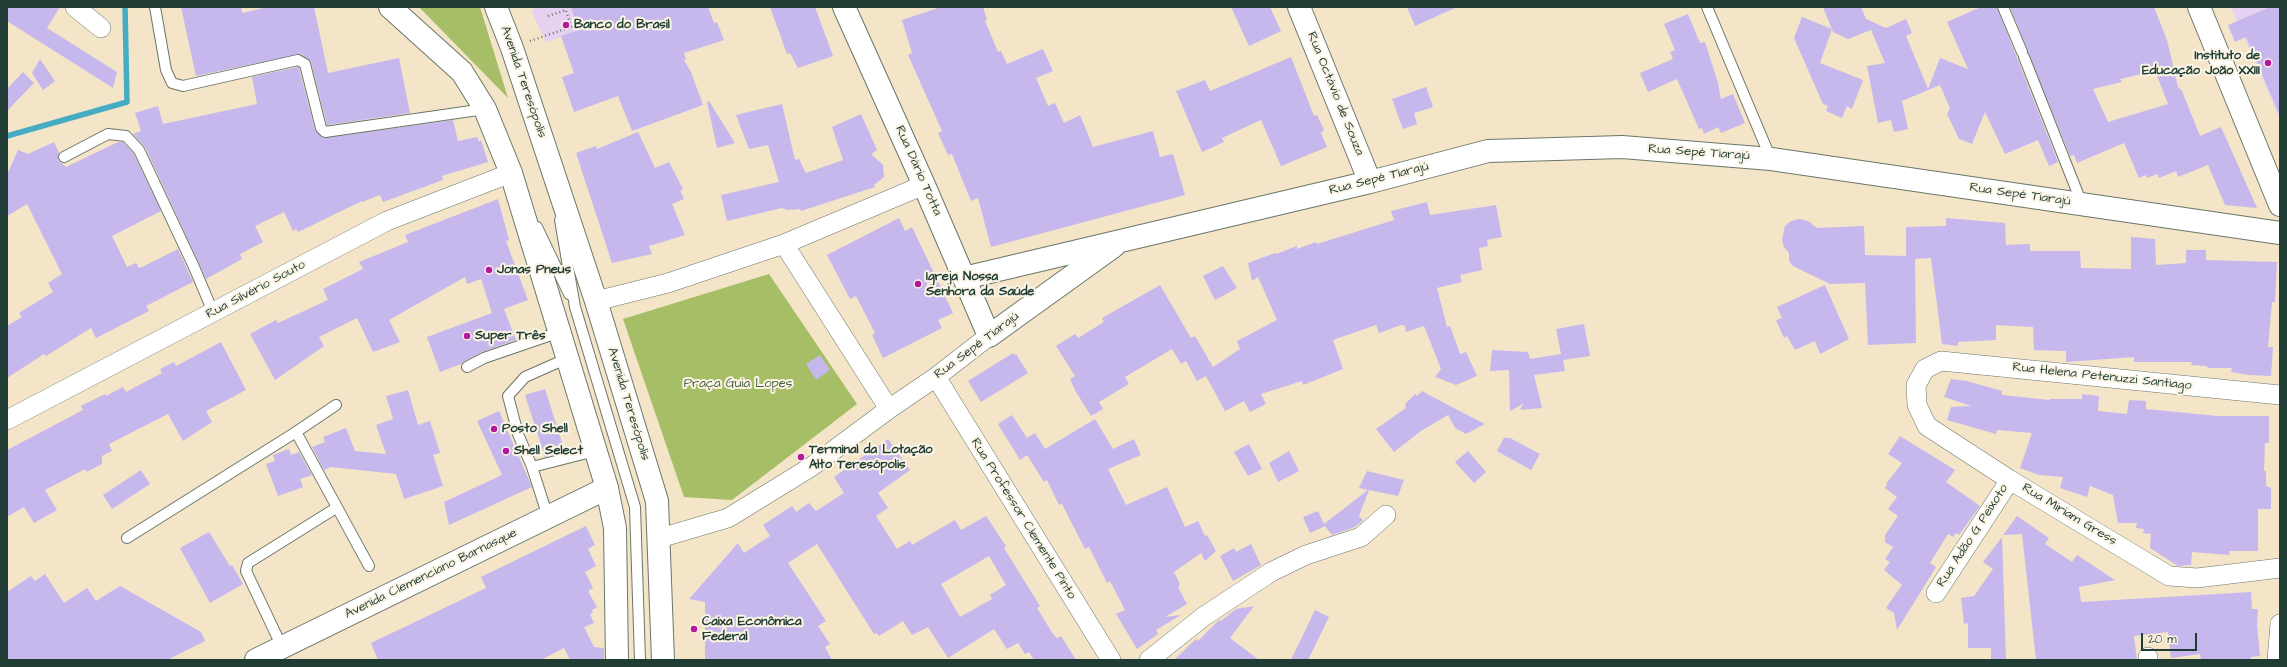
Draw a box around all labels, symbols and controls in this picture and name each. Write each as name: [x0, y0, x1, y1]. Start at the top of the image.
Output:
place label: Banco do Brasil: [574, 17, 670, 33]
marker: Banco do Brasil: [561, 20, 571, 30]
street label: Avenida Teresópolis: [497, 24, 549, 140]
street label: Rua Octávio de Souza: [1303, 30, 1367, 158]
place label: Instituto de Educação João XXIII: [2142, 48, 2260, 79]
marker: Instituto de Educação João XXIII: [2263, 58, 2273, 68]
street label: Rua Dário Totta: [891, 124, 945, 218]
street label: Rua Sepé Tiarajú: [1648, 142, 1750, 164]
street label: Rua Sepé Tiarajú: [1328, 159, 1430, 199]
street label: Rua Sepé Tiarajú: [1968, 180, 2072, 210]
street label: Rua Silvério Souto: [204, 257, 308, 323]
place label: Jonas Pneus: [497, 262, 571, 278]
marker: Jonas Pneus: [484, 265, 494, 275]
place label: Igreja Nossa Senhora da Saúde: [926, 269, 1034, 300]
marker: Igreja Nossa Senhora da Saúde: [913, 279, 923, 289]
street label: Rua Sepé Tiarajú: [932, 309, 1022, 383]
place label: Super Três: [475, 328, 545, 344]
marker: Super Três: [462, 331, 472, 341]
street label: Avenida Teresópolis: [603, 346, 653, 462]
street label: Rua Helena Petenuzzi Santiago: [2012, 360, 2192, 394]
park label: Praça Guia Lopes: [684, 376, 792, 392]
place label: Posto Shell: [502, 421, 568, 437]
marker: Posto Shell: [489, 424, 499, 434]
street label: Rua Professor Clemente Pinto: [967, 436, 1079, 602]
place label: Terminal da Lotação Alto Teresópolis: [809, 442, 933, 473]
place label: Shell Select: [514, 443, 583, 459]
marker: Shell Select: [501, 446, 511, 456]
marker: Terminal da Lotação Alto Teresópolis: [796, 452, 806, 462]
street label: Rua Miriam Gress: [2019, 481, 2119, 549]
street label: Rua Adão G Peixoto: [1934, 482, 2012, 590]
street label: Avenida Clemenciano Barnasque: [342, 525, 520, 623]
place label: Caixa Econômica Federal: [702, 614, 802, 645]
marker: Caixa Econômica Federal: [689, 624, 699, 634]
scale bar: [2143, 625, 2199, 651]
text: 20 m: [2148, 631, 2177, 648]

